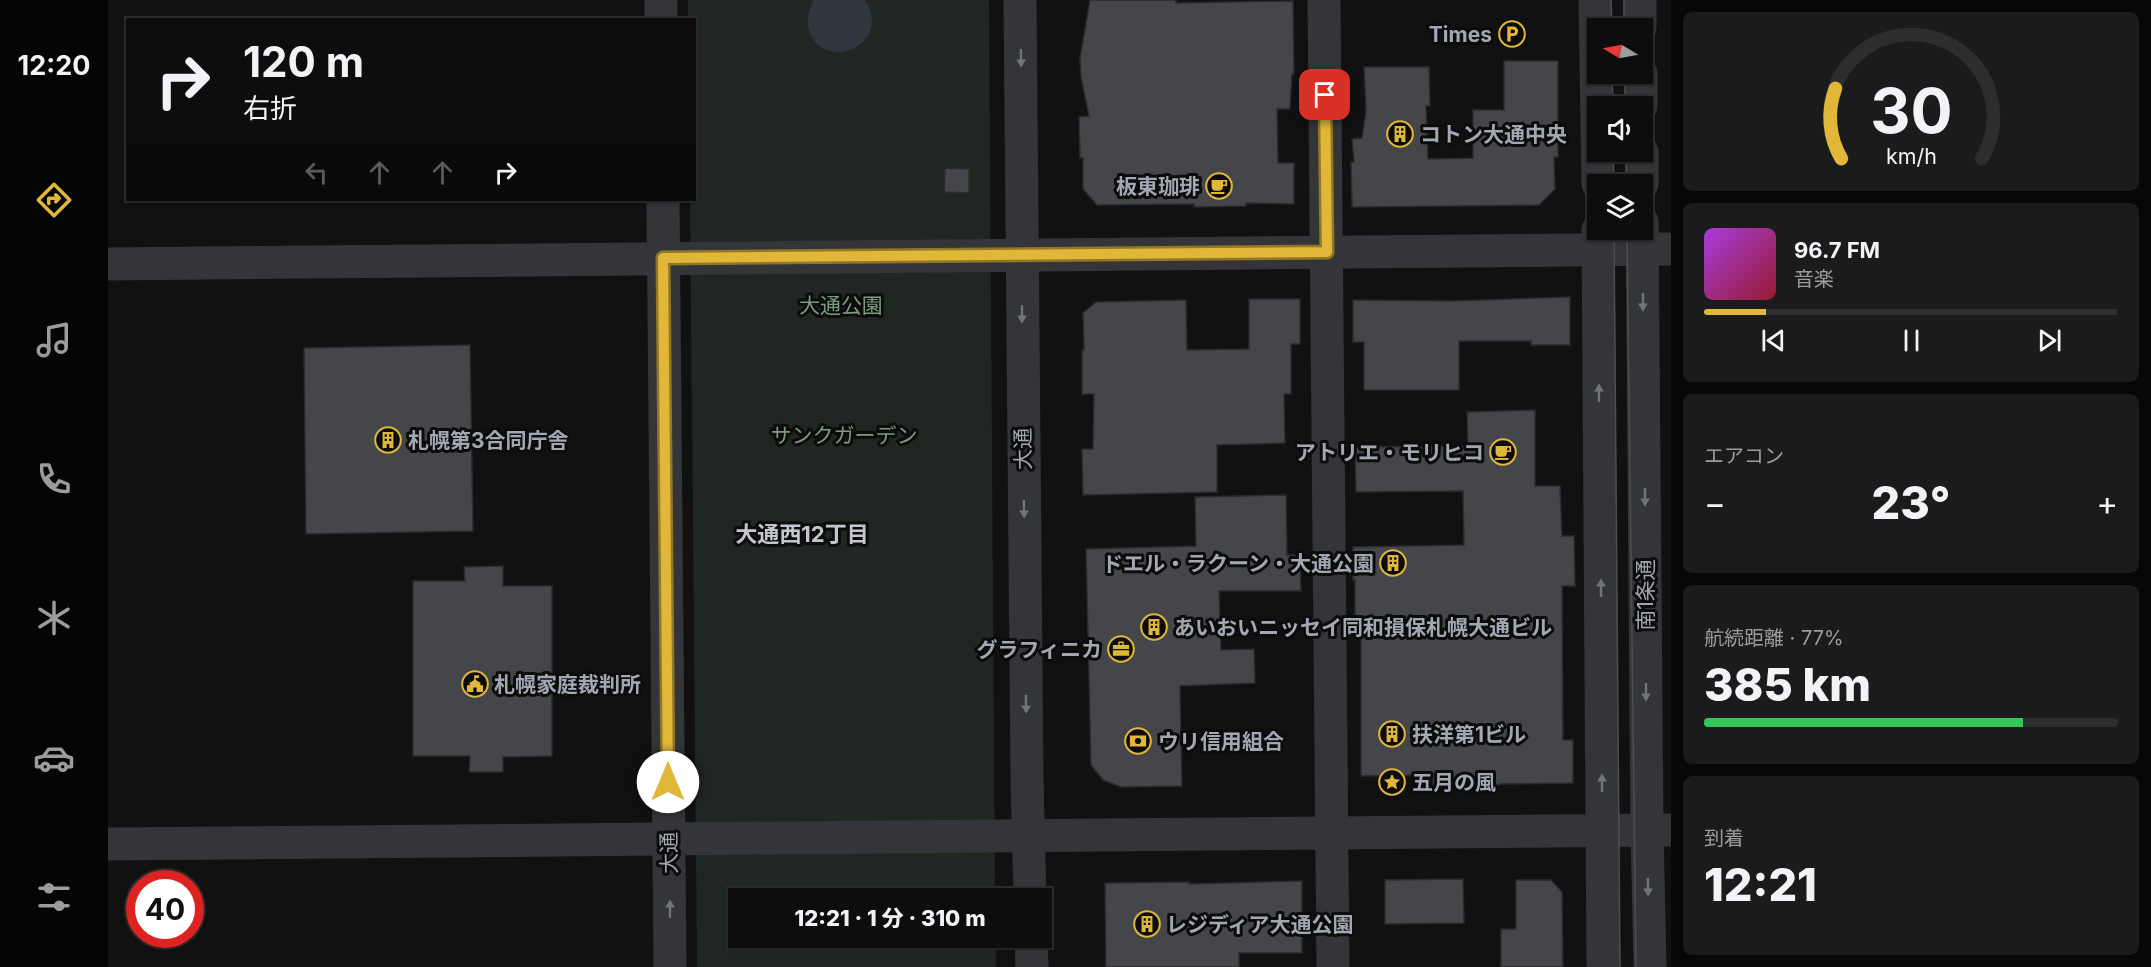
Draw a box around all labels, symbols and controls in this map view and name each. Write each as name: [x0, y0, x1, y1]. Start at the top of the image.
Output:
north arrow: [1587, 18, 1653, 84]
map controls: [1587, 18, 1653, 240]
parking icon: Times: [1497, 19, 1527, 49]
place label: Times: [1429, 22, 1492, 47]
text: 120 m: [243, 36, 364, 87]
icon: right: [144, 42, 222, 120]
text: 12:20: [18, 49, 90, 82]
one-way arrow: [1016, 49, 1026, 68]
pin: [1299, 69, 1350, 120]
text: 30: [1870, 73, 1952, 148]
icon: arrive: [1308, 78, 1341, 111]
text: 右折: [243, 92, 297, 125]
button: sound: [1587, 96, 1653, 162]
building icon: コトン大通中央: [1385, 119, 1415, 149]
place label: コトン大通中央: [1420, 122, 1567, 147]
text: km/h: [1886, 143, 1936, 169]
icon: left: [300, 156, 333, 189]
icon: ahead: [363, 156, 396, 189]
icon: ahead: [426, 156, 459, 189]
icon: right: [489, 156, 522, 189]
cafe icon: 板東珈琲: [1204, 171, 1234, 201]
place label: 板東珈琲: [1116, 174, 1200, 199]
button: layers: [1587, 174, 1653, 240]
icon: directions: [33, 179, 75, 221]
text: 96.7 FM: [1794, 237, 1880, 263]
text: 音楽: [1794, 267, 1834, 291]
one-way arrow: [1638, 292, 1648, 311]
park label: 大通公園: [799, 293, 883, 318]
one-way arrow: [1017, 304, 1027, 323]
icon: music: [33, 319, 75, 361]
icon: previous: [1757, 324, 1790, 357]
icon: pause: [1895, 324, 1928, 357]
icon: next: [2033, 324, 2066, 357]
one-way arrow: [1594, 383, 1604, 402]
park label: サンクガーデン: [771, 423, 918, 448]
building icon: 札幌第3合同庁舎: [373, 425, 403, 455]
place label: 札幌第3合同庁舎: [408, 428, 569, 453]
street label: 大通: [1010, 428, 1036, 470]
cafe icon: アトリエ・モリヒコ: [1488, 437, 1518, 467]
place label: アトリエ・モリヒコ: [1295, 440, 1484, 465]
text: エアコン: [1704, 444, 1784, 468]
icon: phone: [33, 458, 75, 500]
text: 23°: [1872, 475, 1950, 530]
text: −: [1704, 483, 1726, 523]
text: +: [2096, 483, 2118, 523]
one-way arrow: [1640, 487, 1650, 506]
one-way arrow: [1019, 499, 1029, 518]
district label: 大通西12丁目: [735, 521, 869, 547]
building icon: ドエル・ラクーン・大通公園: [1378, 548, 1408, 578]
place label: ドエル・ラクーン・大通公園: [1102, 551, 1374, 576]
street label: 南1条通: [1633, 559, 1658, 631]
one-way arrow: [1596, 578, 1606, 597]
icon: climate: [33, 597, 75, 639]
building icon: あいおいニッセイ同和損保札幌大通ビル: [1139, 612, 1169, 642]
place label: あいおいニッセイ同和損保札幌大通ビル: [1174, 615, 1552, 640]
text: 航続距離 · 77%: [1704, 626, 1844, 650]
office icon: グラフィニカ: [1106, 634, 1136, 664]
place label: グラフィニカ: [976, 637, 1102, 662]
text: 385 km: [1704, 657, 1871, 712]
public building icon: 札幌家庭裁判所: [460, 669, 490, 699]
place label: 札幌家庭裁判所: [494, 672, 641, 697]
one-way arrow: [1641, 682, 1651, 701]
one-way arrow: [1021, 694, 1031, 713]
building icon: 扶洋第1ビル: [1377, 719, 1407, 749]
place label: 扶洋第1ビル: [1412, 722, 1526, 747]
bank icon: ウリ信用組合: [1123, 726, 1153, 756]
place label: ウリ信用組合: [1158, 729, 1284, 754]
icon: car: [33, 737, 75, 779]
position arrow: [636, 750, 700, 814]
place icon: 五月の風: [1377, 767, 1407, 797]
place label: 五月の風: [1412, 770, 1496, 795]
one-way arrow: [1597, 773, 1607, 792]
text: 到着: [1704, 826, 1744, 850]
street label: 大通: [656, 832, 682, 874]
text: 12:21: [1704, 857, 1817, 912]
speed limit sign: 40: [126, 870, 204, 948]
icon: filters: [33, 876, 75, 918]
one-way arrow: [1643, 877, 1653, 896]
one-way arrow: [665, 899, 675, 918]
text: 12:21 · 1 分 · 310 m: [794, 905, 986, 931]
building icon: レジディア大通公園: [1132, 909, 1162, 939]
place label: レジディア大通公園: [1166, 912, 1354, 937]

